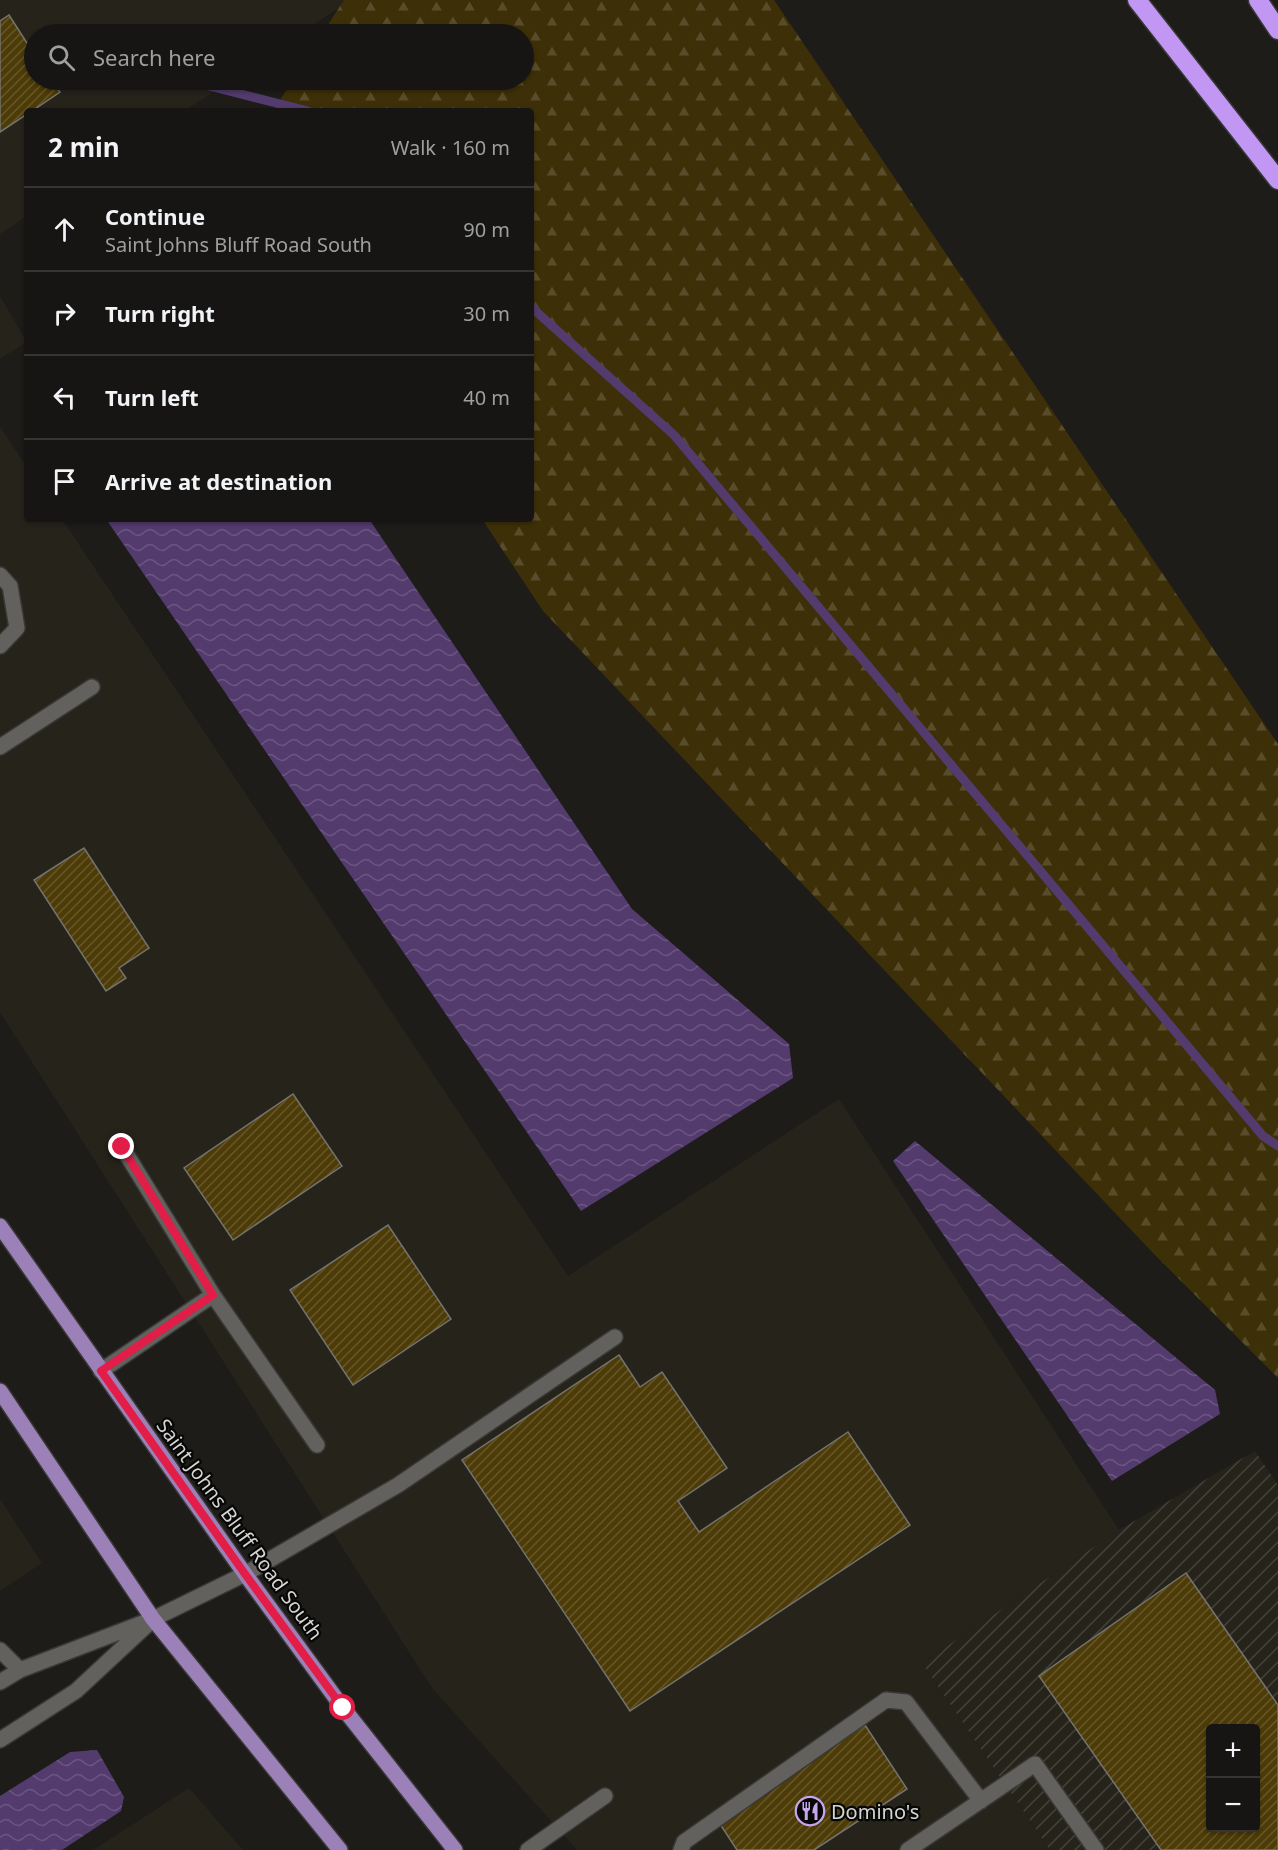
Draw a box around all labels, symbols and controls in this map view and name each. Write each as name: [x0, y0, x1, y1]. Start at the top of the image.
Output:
search box: [24, 24, 534, 90]
icon: search: [45, 41, 78, 74]
text: Search here: [93, 42, 215, 72]
text: 2 min: [48, 129, 120, 165]
text: Walk · 160 m: [391, 134, 510, 161]
text: Continue: [105, 201, 205, 231]
icon: ahead: [48, 213, 81, 246]
text: 90 m: [463, 216, 510, 243]
text: Saint Johns Bluff Road South: [105, 231, 372, 258]
icon: right: [48, 297, 81, 330]
text: Turn right: [105, 298, 215, 328]
text: 30 m: [463, 300, 510, 327]
icon: left: [48, 381, 81, 414]
text: Turn left: [105, 382, 199, 412]
text: 40 m: [463, 384, 510, 411]
icon: arrive: [48, 465, 81, 498]
text: Arrive at destination: [105, 466, 332, 496]
route end: [108, 1133, 134, 1159]
street label: Saint Johns Bluff Road South: [151, 1413, 329, 1645]
route start: [329, 1694, 355, 1720]
map controls: [1206, 1724, 1260, 1832]
button: +: [1206, 1724, 1260, 1778]
button: −: [1206, 1778, 1260, 1832]
restaurant icon: Domino's: [794, 1795, 826, 1827]
place label: Domino's: [831, 1798, 919, 1825]

